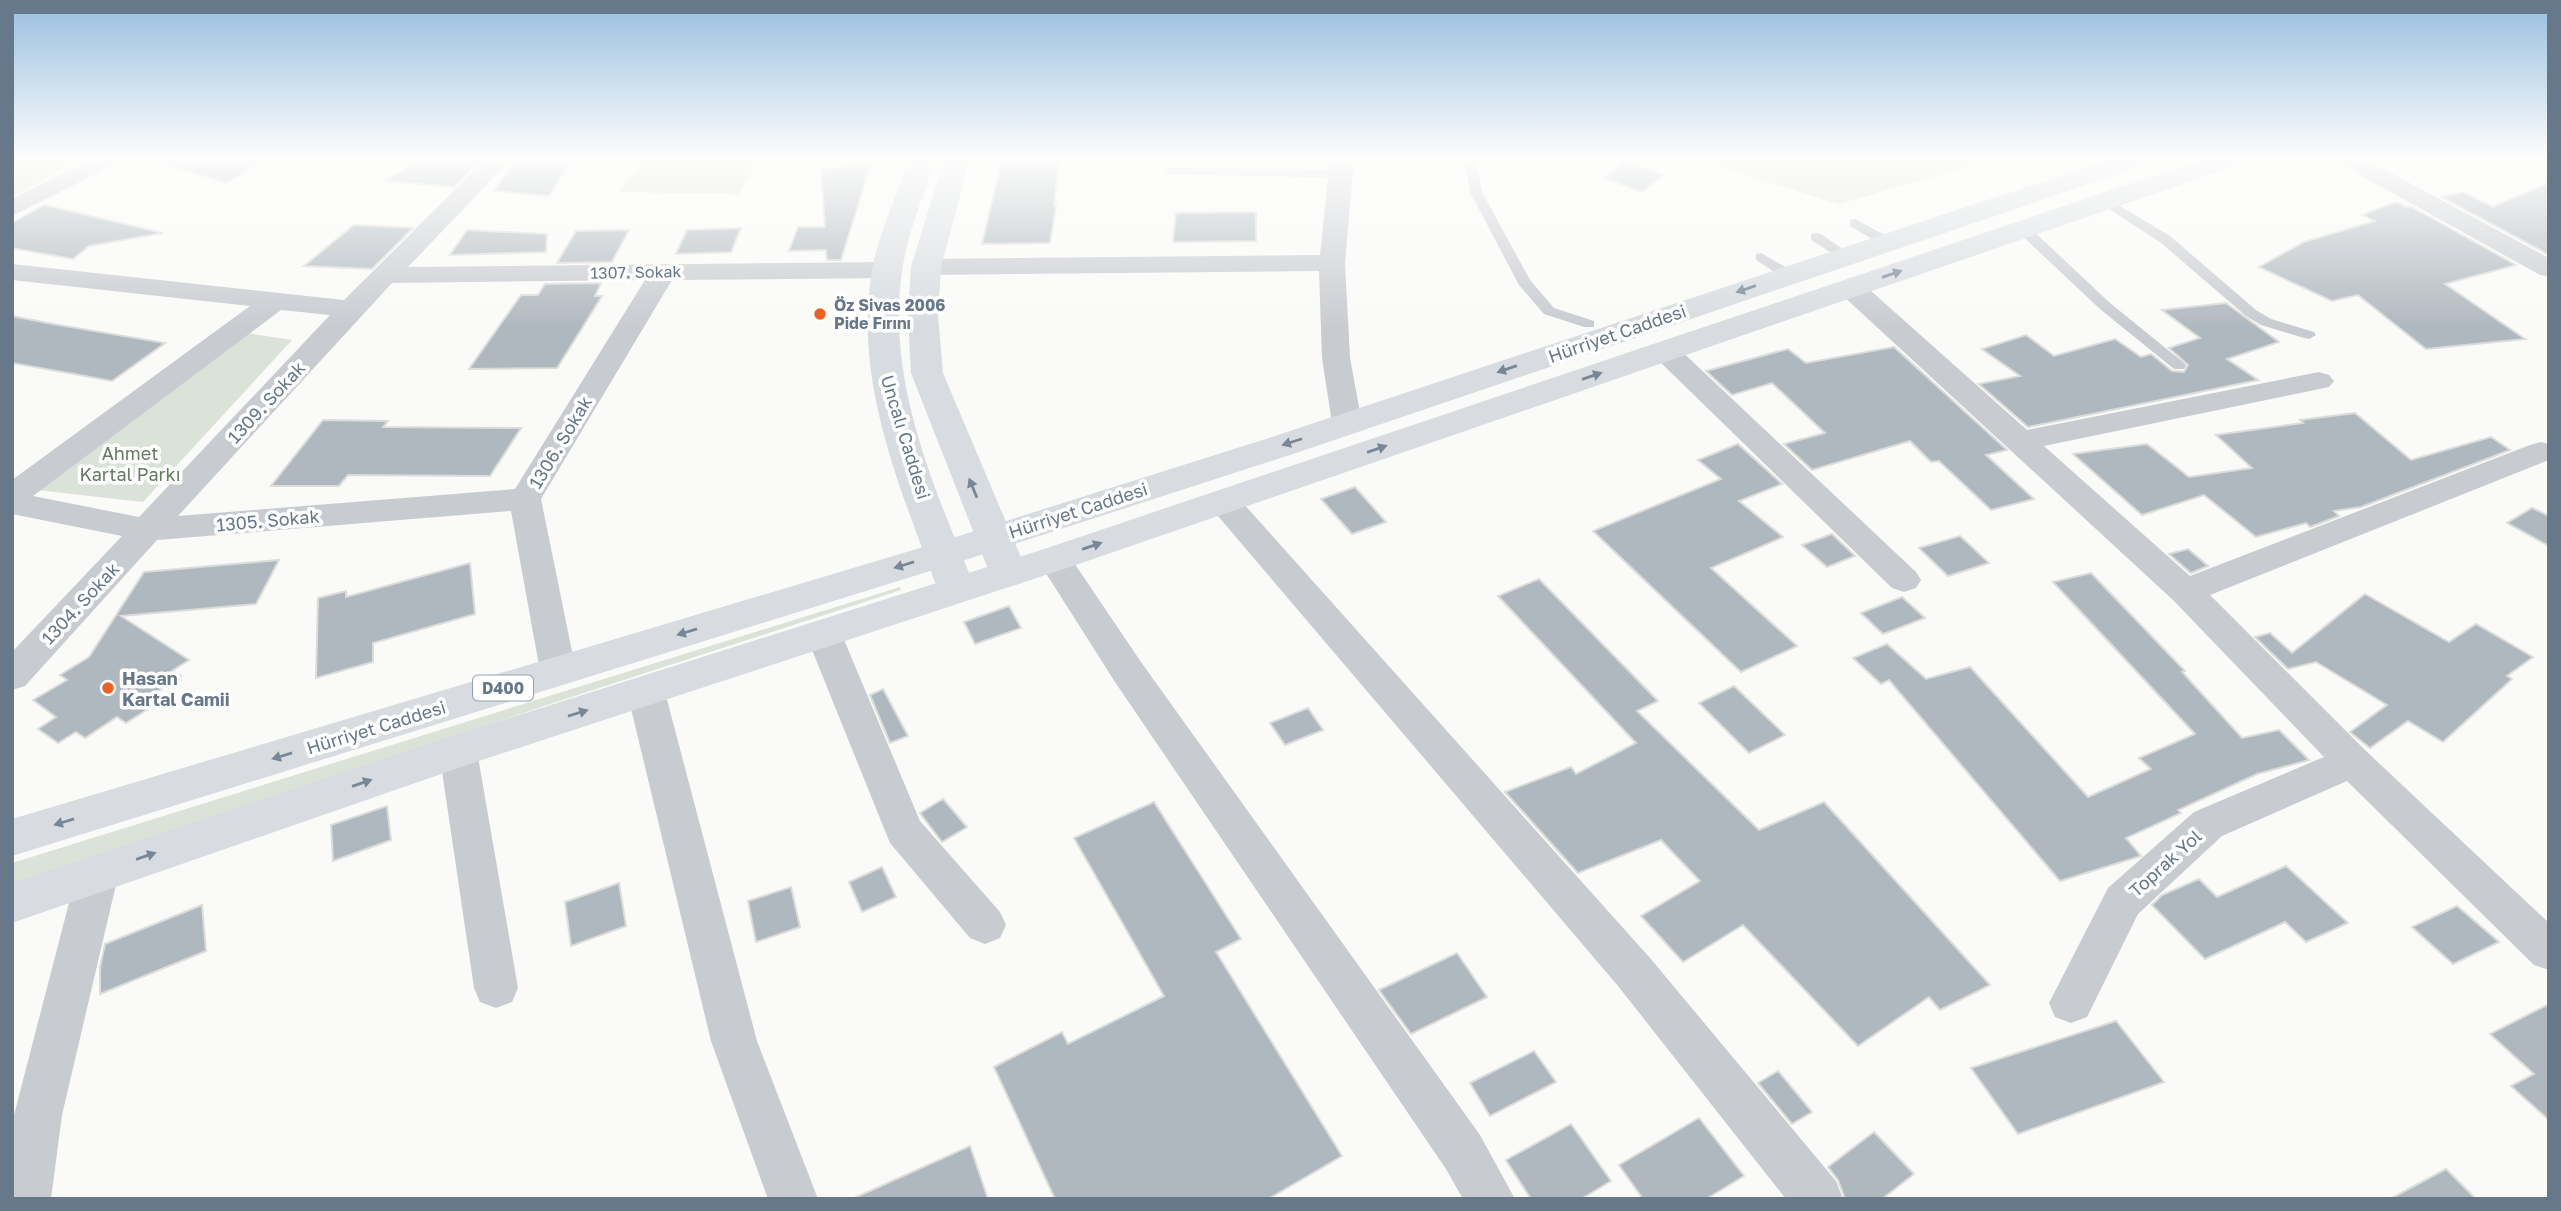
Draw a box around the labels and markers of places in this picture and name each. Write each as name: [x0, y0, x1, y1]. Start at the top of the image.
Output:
place label: Öz Sivas 2006 Pide Fırını: [834, 295, 945, 333]
marker: Öz Sivas 2006 Pide Fırını: [812, 306, 828, 322]
place label: Hasan Kartal Camii: [122, 667, 230, 710]
marker: Hasan Kartal Camii: [100, 680, 116, 696]

